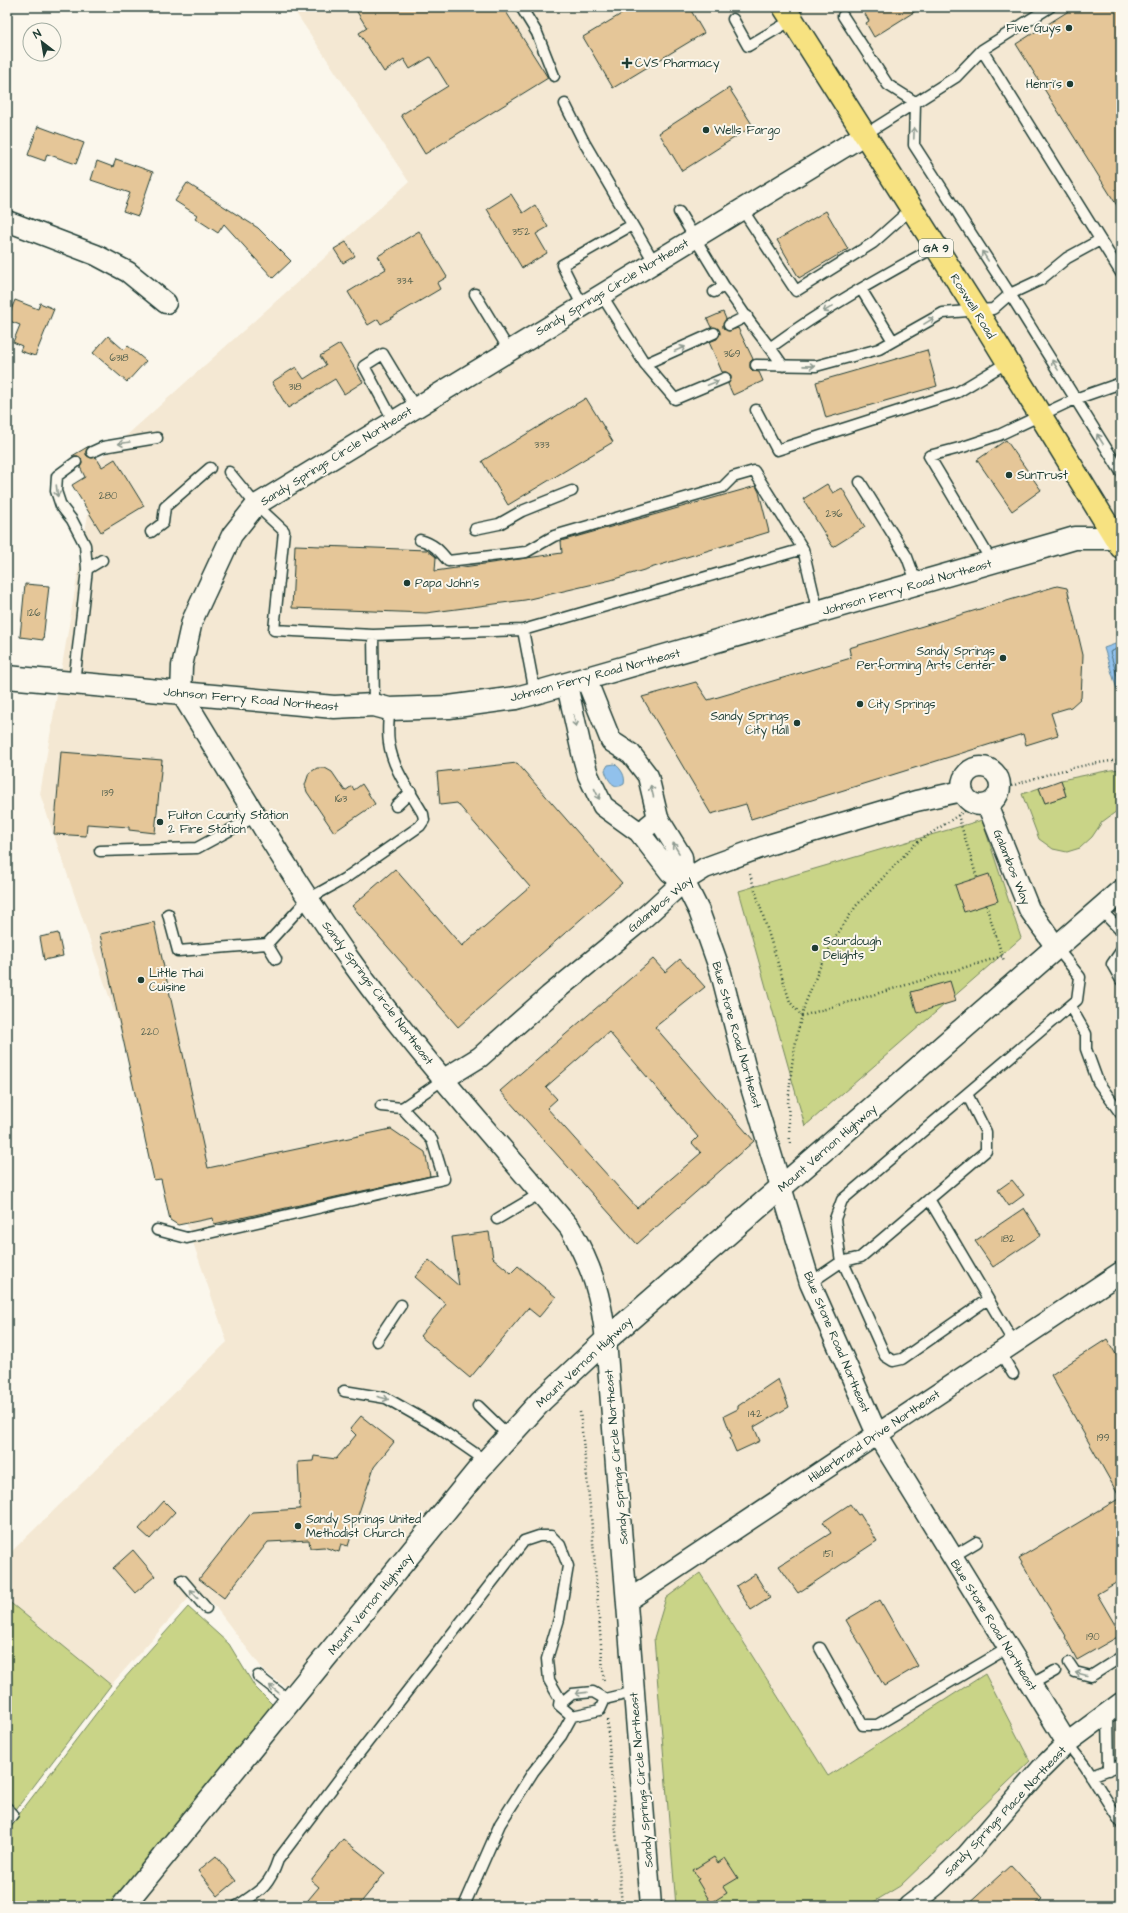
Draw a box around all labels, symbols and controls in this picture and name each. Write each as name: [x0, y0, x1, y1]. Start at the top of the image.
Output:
place label: Five Guys: [1006, 20, 1061, 38]
north arrow: [22, 22, 62, 62]
marker: Five Guys: [1064, 23, 1074, 33]
text: N: [30, 26, 44, 42]
place label: CVS Pharmacy: [635, 55, 720, 73]
marker: CVS Pharmacy: [622, 58, 632, 68]
place label: Henri's: [1026, 76, 1062, 93]
marker: Henri's: [1065, 79, 1075, 89]
place label: Wells Fargo: [714, 122, 781, 140]
marker: Wells Fargo: [701, 125, 711, 135]
one-way arrow: [910, 127, 918, 140]
house number: 352: [512, 225, 530, 239]
street label: Sandy Springs Circle Northeast: [532, 235, 693, 341]
road number: GA 9: [919, 239, 953, 257]
one-way arrow: [981, 250, 990, 261]
street label: Roswell Road: [946, 271, 999, 342]
house number: 334: [397, 274, 414, 288]
one-way arrow: [823, 305, 834, 313]
one-way arrow: [923, 317, 935, 325]
one-way arrow: [673, 345, 685, 352]
house number: 369: [723, 347, 741, 361]
house number: 6318: [109, 351, 129, 365]
one-way arrow: [1050, 360, 1059, 371]
one-way arrow: [802, 362, 815, 370]
one-way arrow: [707, 379, 719, 387]
house number: 318: [289, 380, 302, 394]
street label: Sandy Springs Circle Northeast: [257, 402, 416, 511]
one-way arrow: [1096, 433, 1104, 445]
house number: 333: [534, 438, 550, 452]
one-way arrow: [118, 439, 131, 447]
place label: SunTrust: [1017, 467, 1068, 484]
marker: SunTrust: [1004, 470, 1014, 480]
one-way arrow: [53, 484, 61, 497]
house number: 280: [99, 489, 117, 503]
house number: 236: [825, 507, 843, 521]
street label: Johnson Ferry Road Northeast: [820, 555, 994, 621]
place label: Papa John's: [415, 575, 479, 592]
marker: Papa John's: [402, 578, 412, 588]
house number: 126: [27, 606, 41, 620]
place label: Sandy Springs Performing Arts Center: [857, 643, 995, 675]
street label: Johnson Ferry Road Northeast: [508, 645, 683, 707]
marker: Sandy Springs Performing Arts Center: [998, 653, 1008, 663]
street label: Johnson Ferry Road Northeast: [163, 683, 339, 717]
place label: City Springs: [868, 696, 936, 714]
marker: City Springs: [855, 699, 865, 709]
place label: Sandy Springs City Hall: [711, 708, 789, 740]
one-way arrow: [572, 714, 580, 727]
marker: Sandy Springs City Hall: [792, 718, 802, 728]
one-way arrow: [647, 784, 655, 797]
house number: 139: [102, 786, 114, 800]
one-way arrow: [594, 787, 601, 799]
house number: 163: [335, 792, 347, 806]
place label: Fulton County Station 2 Fire Station: [168, 807, 288, 838]
marker: Fulton County Station 2 Fire Station: [155, 817, 165, 827]
street label: Galambos Way: [988, 827, 1035, 908]
one-way arrow: [672, 842, 680, 854]
street label: Galambos Way: [624, 872, 697, 937]
street label: Sandy Springs Circle Northeast: [317, 918, 437, 1069]
place label: Sourdough Delights: [823, 933, 881, 965]
marker: Sourdough Delights: [810, 943, 820, 953]
street label: Blue Stone Road Northeast: [707, 960, 766, 1111]
place label: Little Thai Cuisine: [149, 965, 204, 996]
marker: Little Thai Cuisine: [136, 975, 146, 985]
house number: 220: [141, 1025, 159, 1039]
street label: Mount Vernon Highway: [774, 1100, 881, 1197]
house number: 182: [1001, 1232, 1015, 1246]
street label: Blue Stone Road Northeast: [799, 1269, 874, 1416]
street label: Mount Vernon Highway: [532, 1313, 637, 1412]
street label: Sandy Springs Circle Northeast: [600, 1368, 634, 1545]
street label: Hilderbrand Drive Northeast: [805, 1386, 944, 1487]
one-way arrow: [376, 1395, 389, 1402]
house number: 142: [748, 1407, 762, 1421]
house number: 199: [1097, 1431, 1110, 1445]
place label: Sandy Springs United Methodist Church: [306, 1511, 421, 1542]
marker: Sandy Springs United Methodist Church: [293, 1521, 303, 1531]
house number: 151: [823, 1547, 834, 1561]
street label: Mount Vernon Highway: [324, 1550, 418, 1659]
street label: Blue Stone Road Northeast: [946, 1556, 1041, 1694]
one-way arrow: [189, 1589, 198, 1600]
house number: 190: [1086, 1630, 1100, 1644]
one-way arrow: [1075, 1669, 1088, 1677]
one-way arrow: [268, 1684, 279, 1693]
one-way arrow: [575, 1689, 588, 1697]
street label: Sandy Springs Circle Northeast: [625, 1691, 659, 1868]
street label: Sandy Springs Place Northeast: [940, 1742, 1071, 1881]

